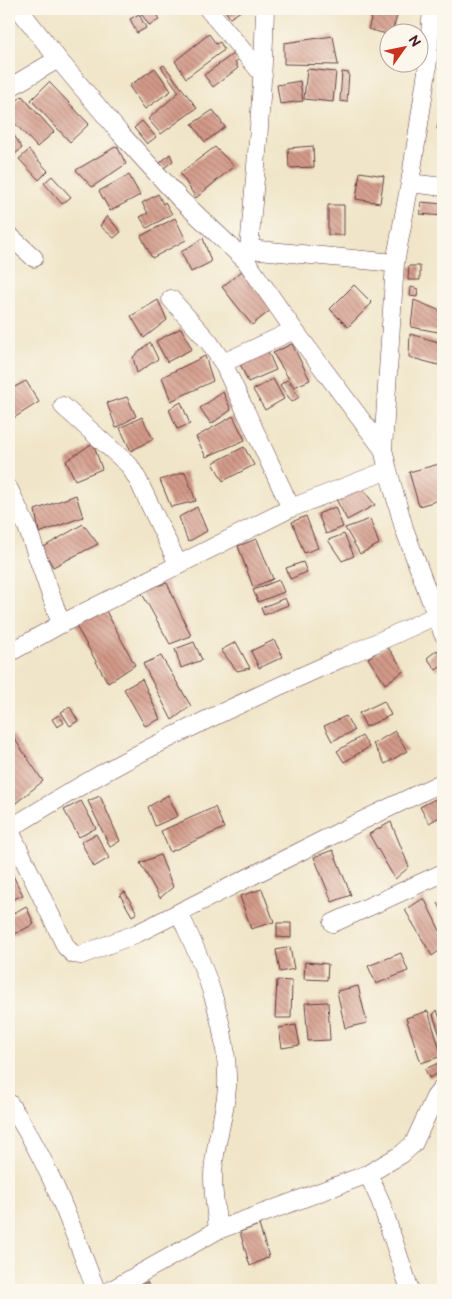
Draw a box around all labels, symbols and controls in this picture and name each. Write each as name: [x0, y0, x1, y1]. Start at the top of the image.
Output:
north arrow: [380, 22, 430, 72]
text: N: [404, 32, 424, 50]

